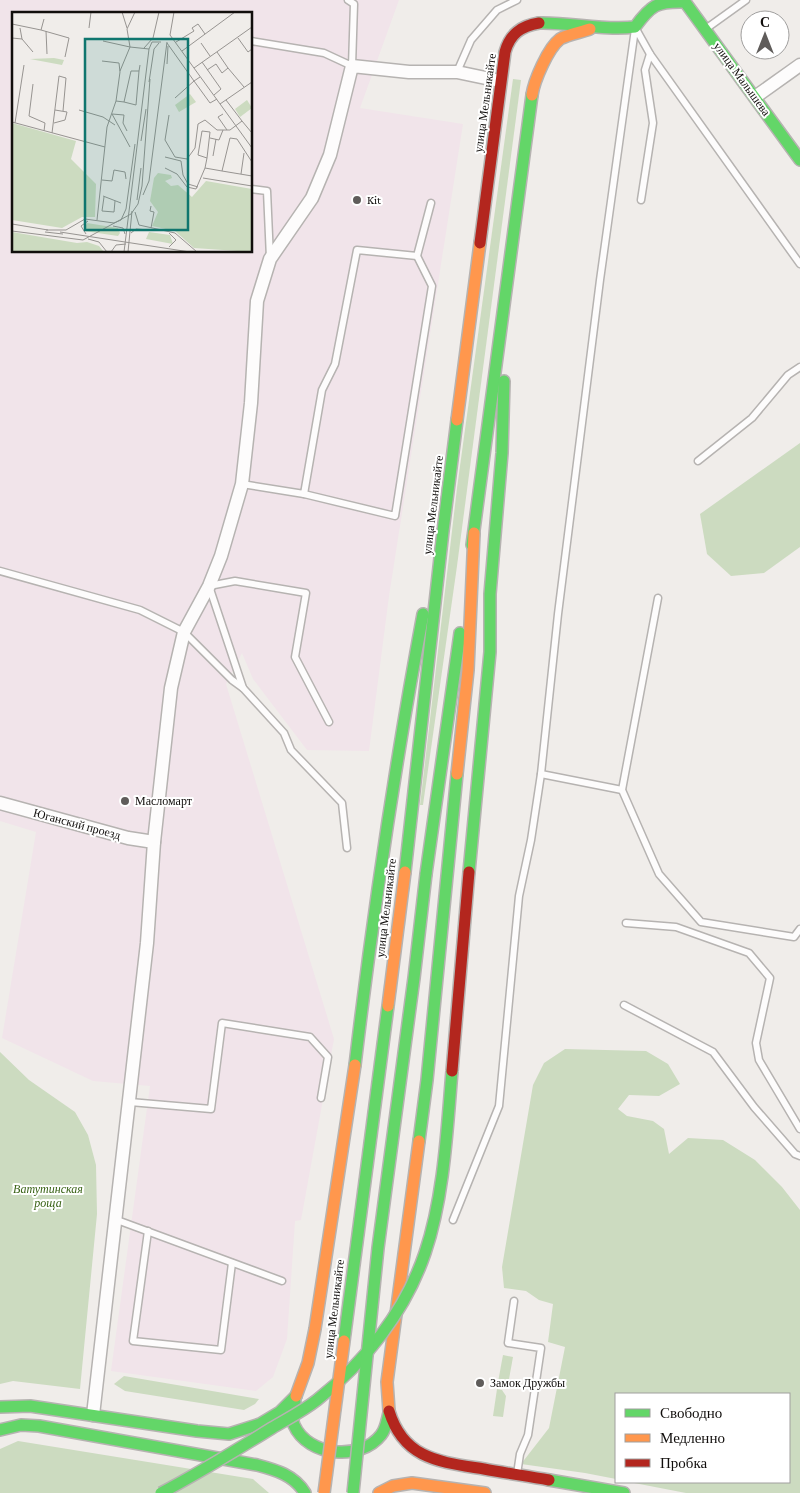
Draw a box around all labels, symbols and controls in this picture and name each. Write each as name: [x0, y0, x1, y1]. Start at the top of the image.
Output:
north arrow: [740, 10, 790, 60]
inset map: [12, 12, 252, 252]
text: С: [760, 14, 770, 30]
street label: улица Малышева: [711, 40, 774, 119]
street label: улица Мельникайте: [471, 53, 499, 153]
place label: Kit: [367, 193, 382, 207]
marker: Kit: [351, 194, 363, 206]
street label: улица Мельникайте: [420, 455, 446, 555]
place label: Масломарт: [135, 794, 193, 808]
marker: Масломарт: [119, 795, 131, 807]
street label: Юганский проезд: [32, 806, 122, 842]
street label: улица Мельникайте: [373, 858, 399, 958]
park label: Ватутинская роща: [13, 1182, 83, 1210]
street label: улица Мельникайте: [321, 1259, 347, 1359]
place label: Замок Дружбы: [490, 1376, 565, 1390]
marker: Замок Дружбы: [474, 1377, 486, 1389]
legend: [615, 1393, 790, 1483]
text: Свободно: [660, 1405, 722, 1421]
text: Медленно: [660, 1430, 725, 1446]
text: Пробка: [660, 1455, 708, 1471]

